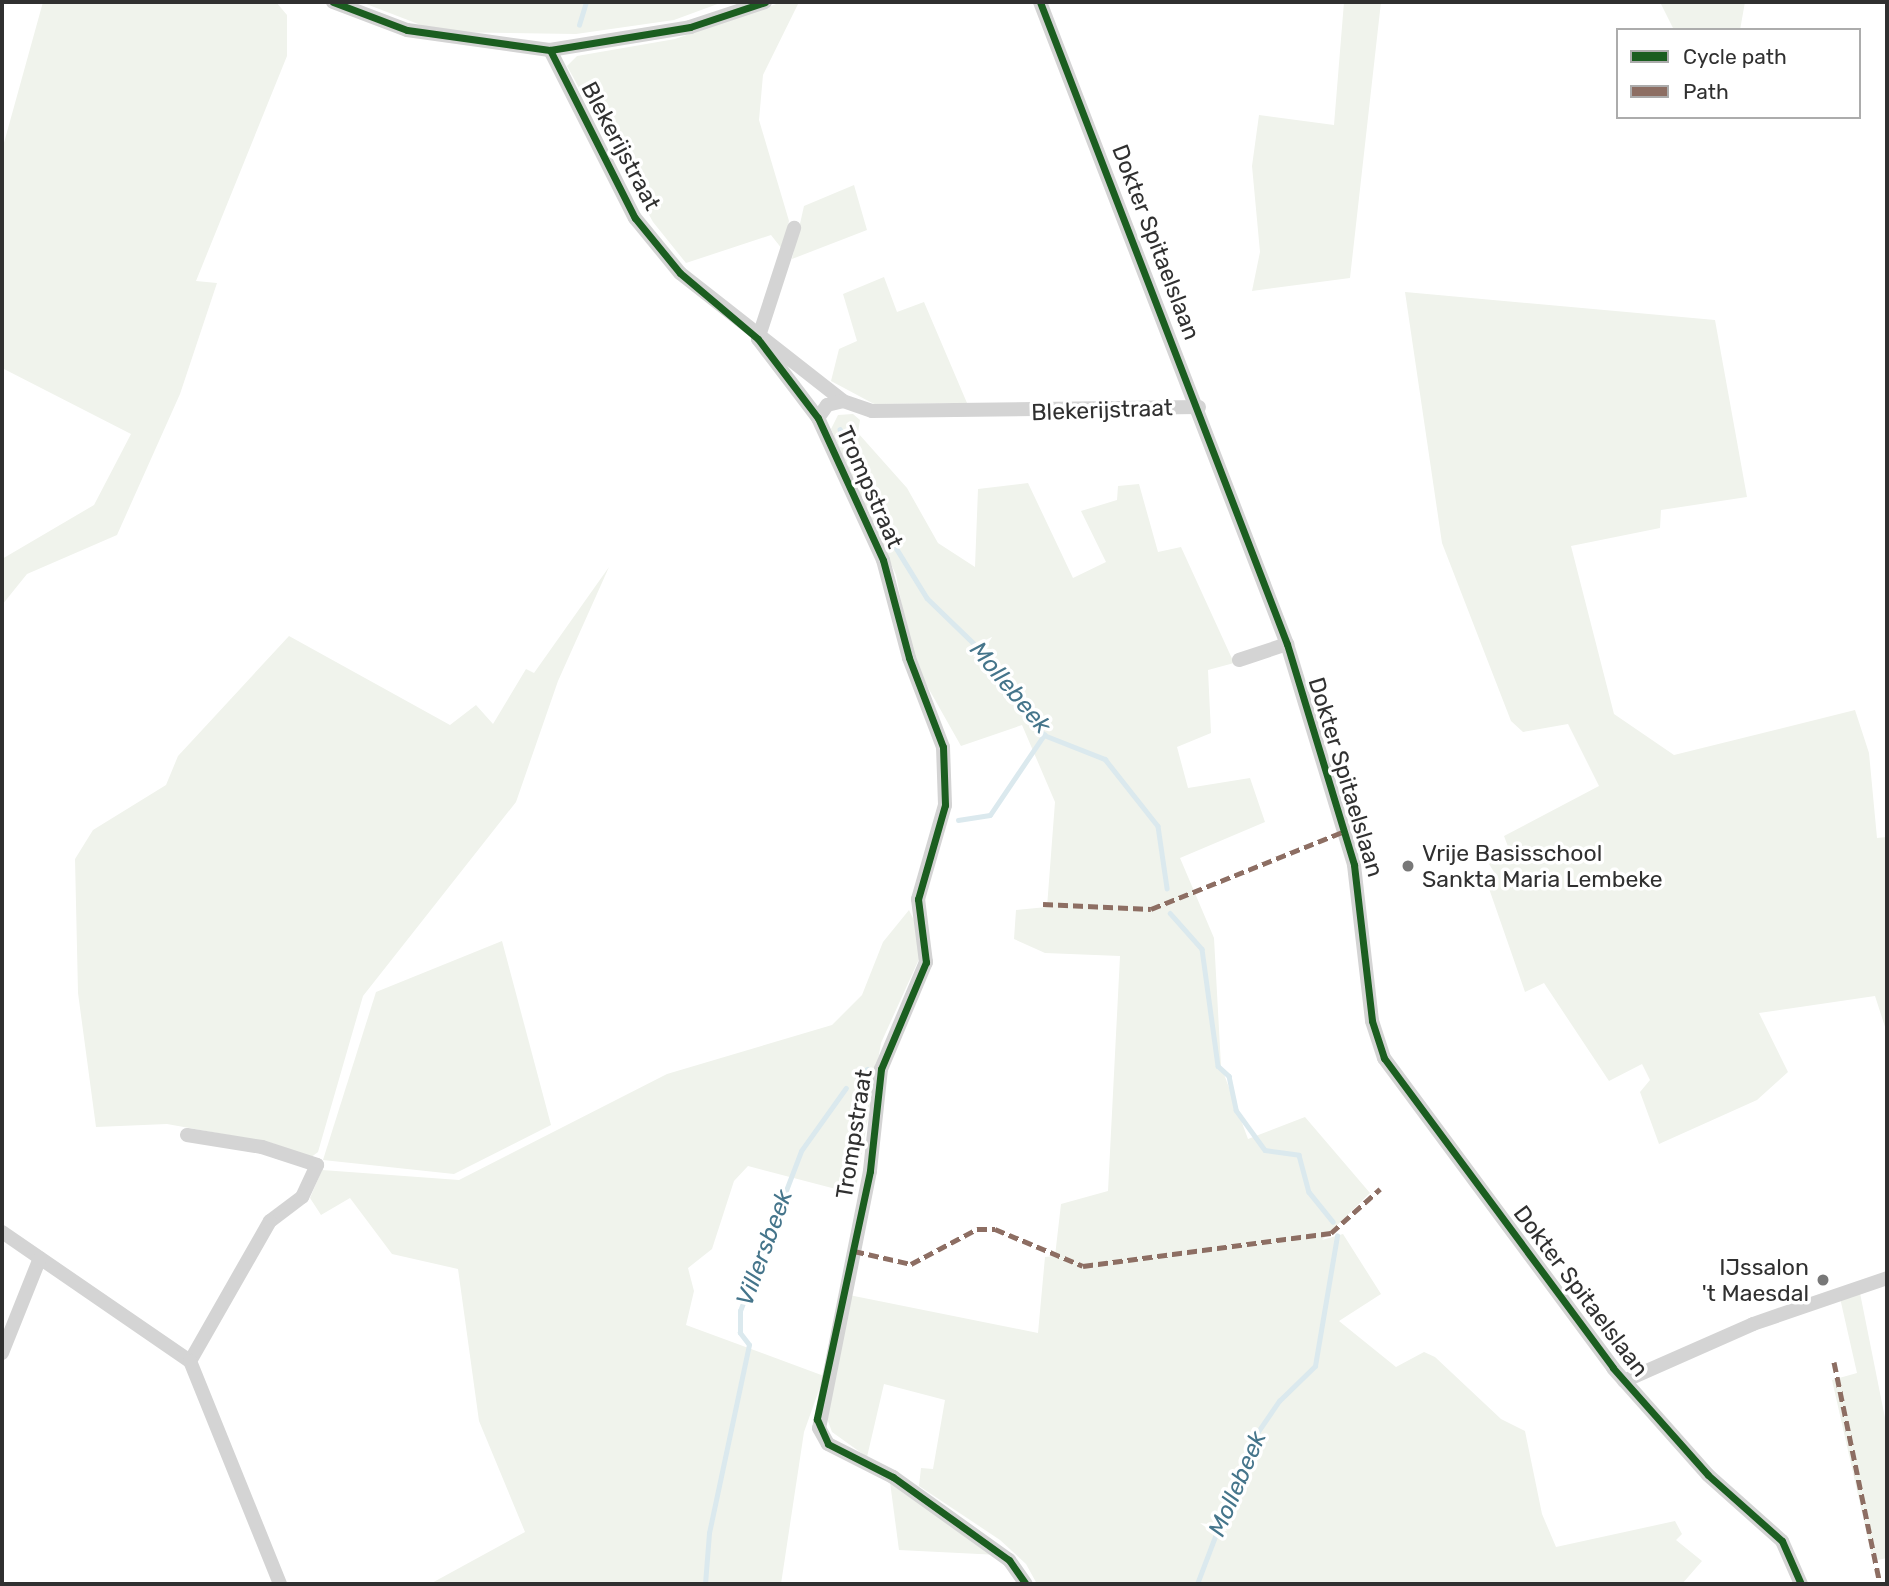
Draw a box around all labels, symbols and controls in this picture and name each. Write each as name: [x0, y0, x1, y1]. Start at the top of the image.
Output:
legend: [1616, 28, 1861, 119]
text: Cycle path: [1683, 44, 1787, 69]
street label: Blekerijstraat: [576, 77, 666, 215]
text: Path: [1683, 79, 1729, 104]
street label: Dokter Spitaelslaan: [1106, 140, 1206, 344]
street label: Blekerijstraat: [1031, 394, 1173, 426]
street label: Trompstraat: [831, 422, 909, 552]
water label: Mollebeek: [963, 636, 1057, 740]
street label: Dokter Spitaelslaan: [1302, 674, 1390, 880]
place label: Vrije Basisschool Sankta Maria Lembeke: [1422, 839, 1663, 893]
marker: Vrije Basisschool Sankta Maria Lembeke: [1400, 858, 1416, 874]
street label: Trompstraat: [830, 1067, 878, 1201]
water label: Villersbeek: [731, 1186, 799, 1310]
street label: Dokter Spitaelslaan: [1508, 1200, 1654, 1382]
place label: IJssalon 't Maesdal: [1702, 1253, 1809, 1307]
marker: IJssalon 't Maesdal: [1815, 1272, 1831, 1288]
water label: Mollebeek: [1203, 1427, 1273, 1541]

